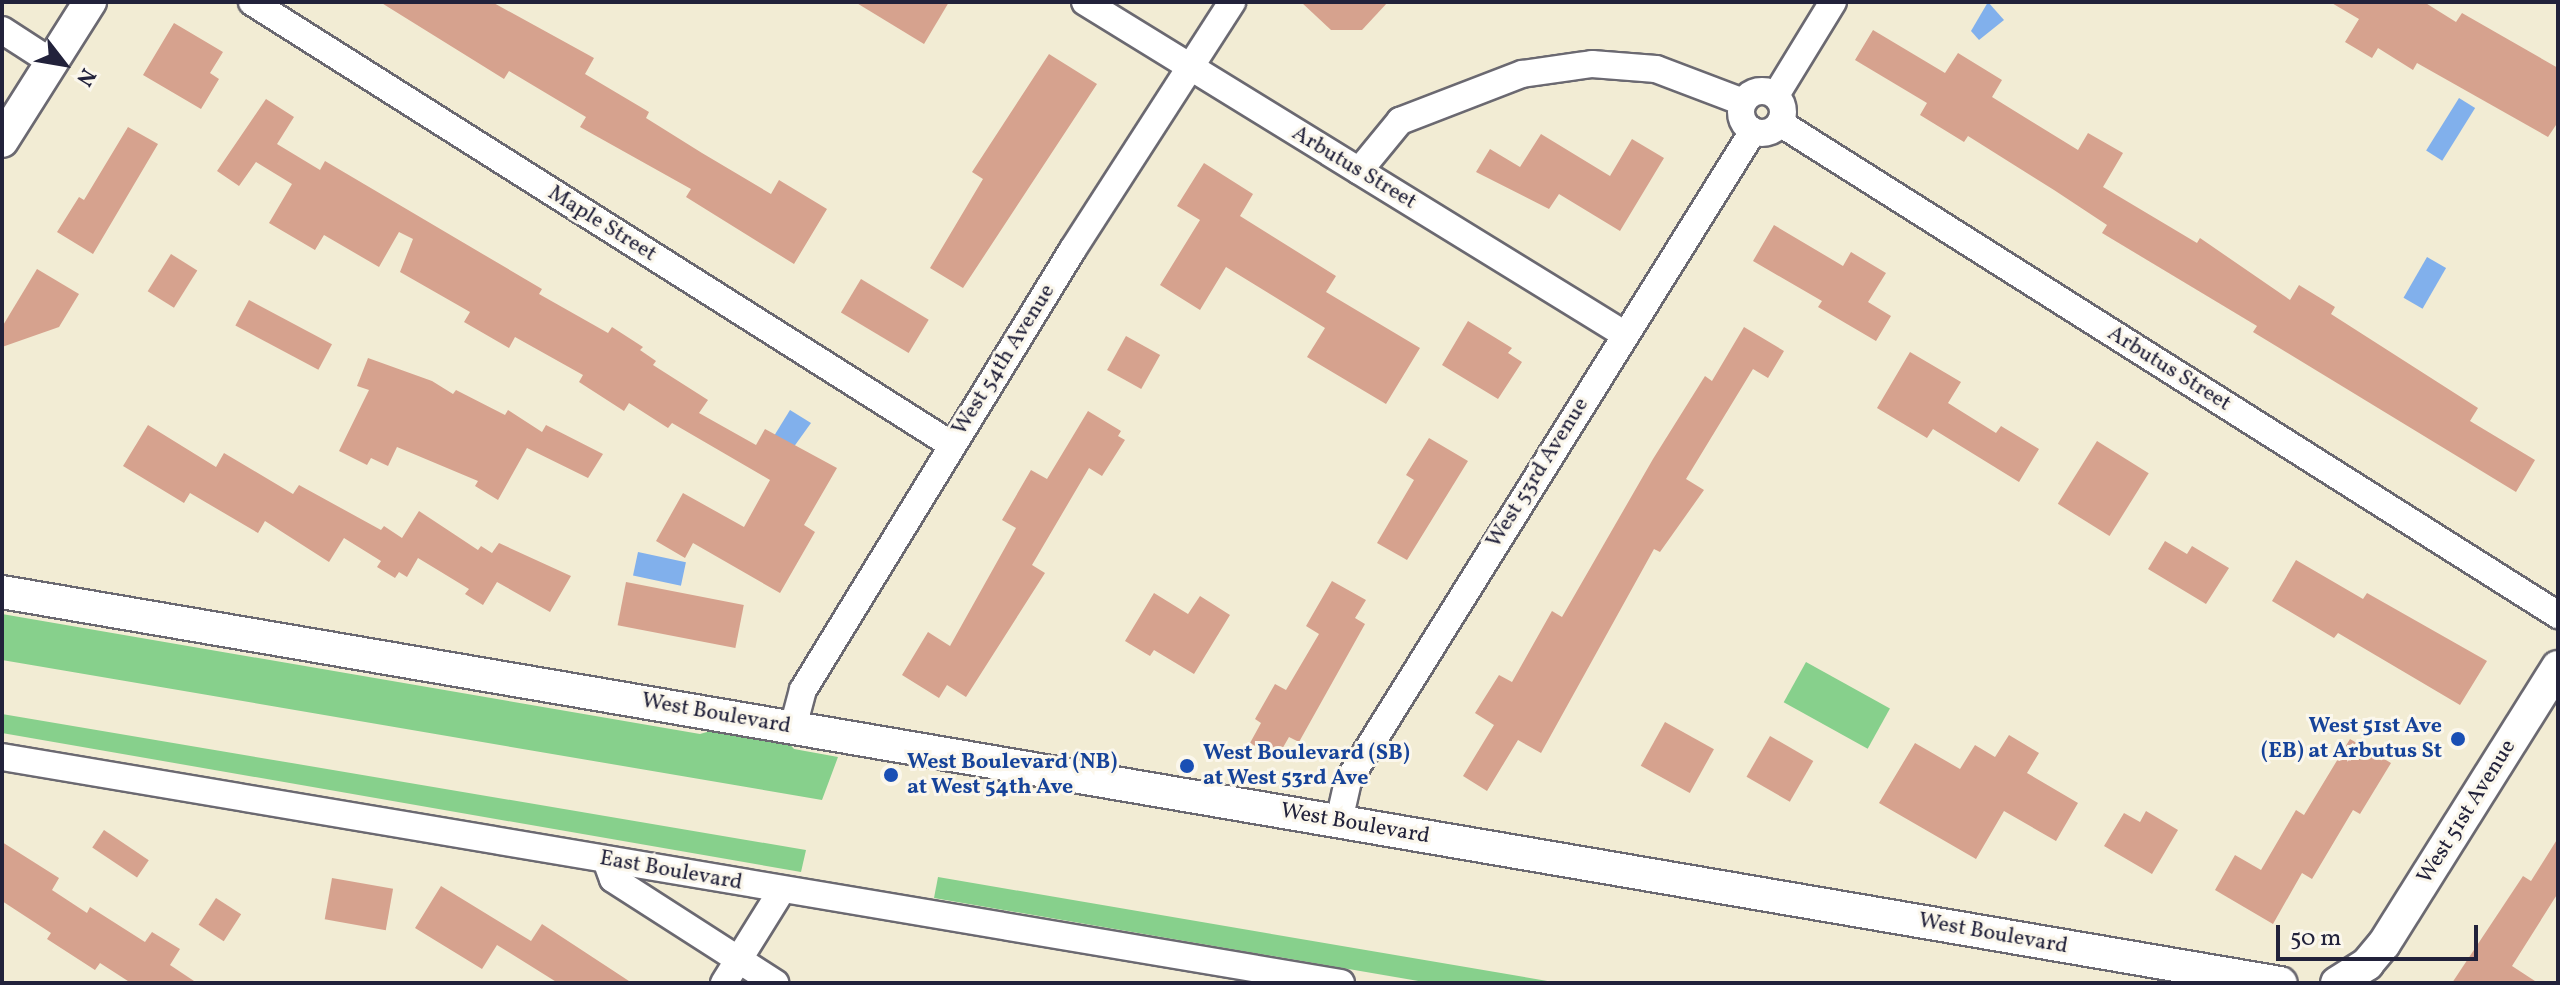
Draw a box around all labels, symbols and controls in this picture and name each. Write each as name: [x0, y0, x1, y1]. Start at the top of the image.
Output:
north arrow: [24, 24, 104, 104]
text: N: [68, 62, 102, 91]
street label: Arbutus Street: [1287, 120, 1421, 216]
street label: Maple Street: [543, 180, 661, 268]
street label: West 54th Avenue: [947, 280, 1061, 440]
street label: Arbutus Street: [2102, 321, 2236, 417]
street label: West 53rd Avenue: [1481, 393, 1595, 553]
street label: West Boulevard: [639, 688, 793, 740]
place label: West 51st Ave (EB) at Arbutus St: [2261, 713, 2442, 764]
marker: West 51st Ave (EB) at Arbutus St: [2449, 730, 2467, 748]
street label: West 51st Avenue: [2412, 735, 2522, 889]
place label: West Boulevard (SB) at West 53rd Ave: [1203, 740, 1410, 792]
place label: West Boulevard (NB) at West 54th Ave: [907, 749, 1117, 800]
marker: West Boulevard (SB) at West 53rd Ave: [1178, 757, 1196, 775]
marker: West Boulevard (NB) at West 54th Ave: [882, 766, 900, 784]
street label: West Boulevard: [1278, 798, 1432, 850]
street label: East Boulevard: [598, 845, 744, 897]
street label: West Boulevard: [1916, 908, 2070, 960]
scale bar: [2280, 909, 2482, 959]
text: 50 m: [2290, 922, 2342, 956]

